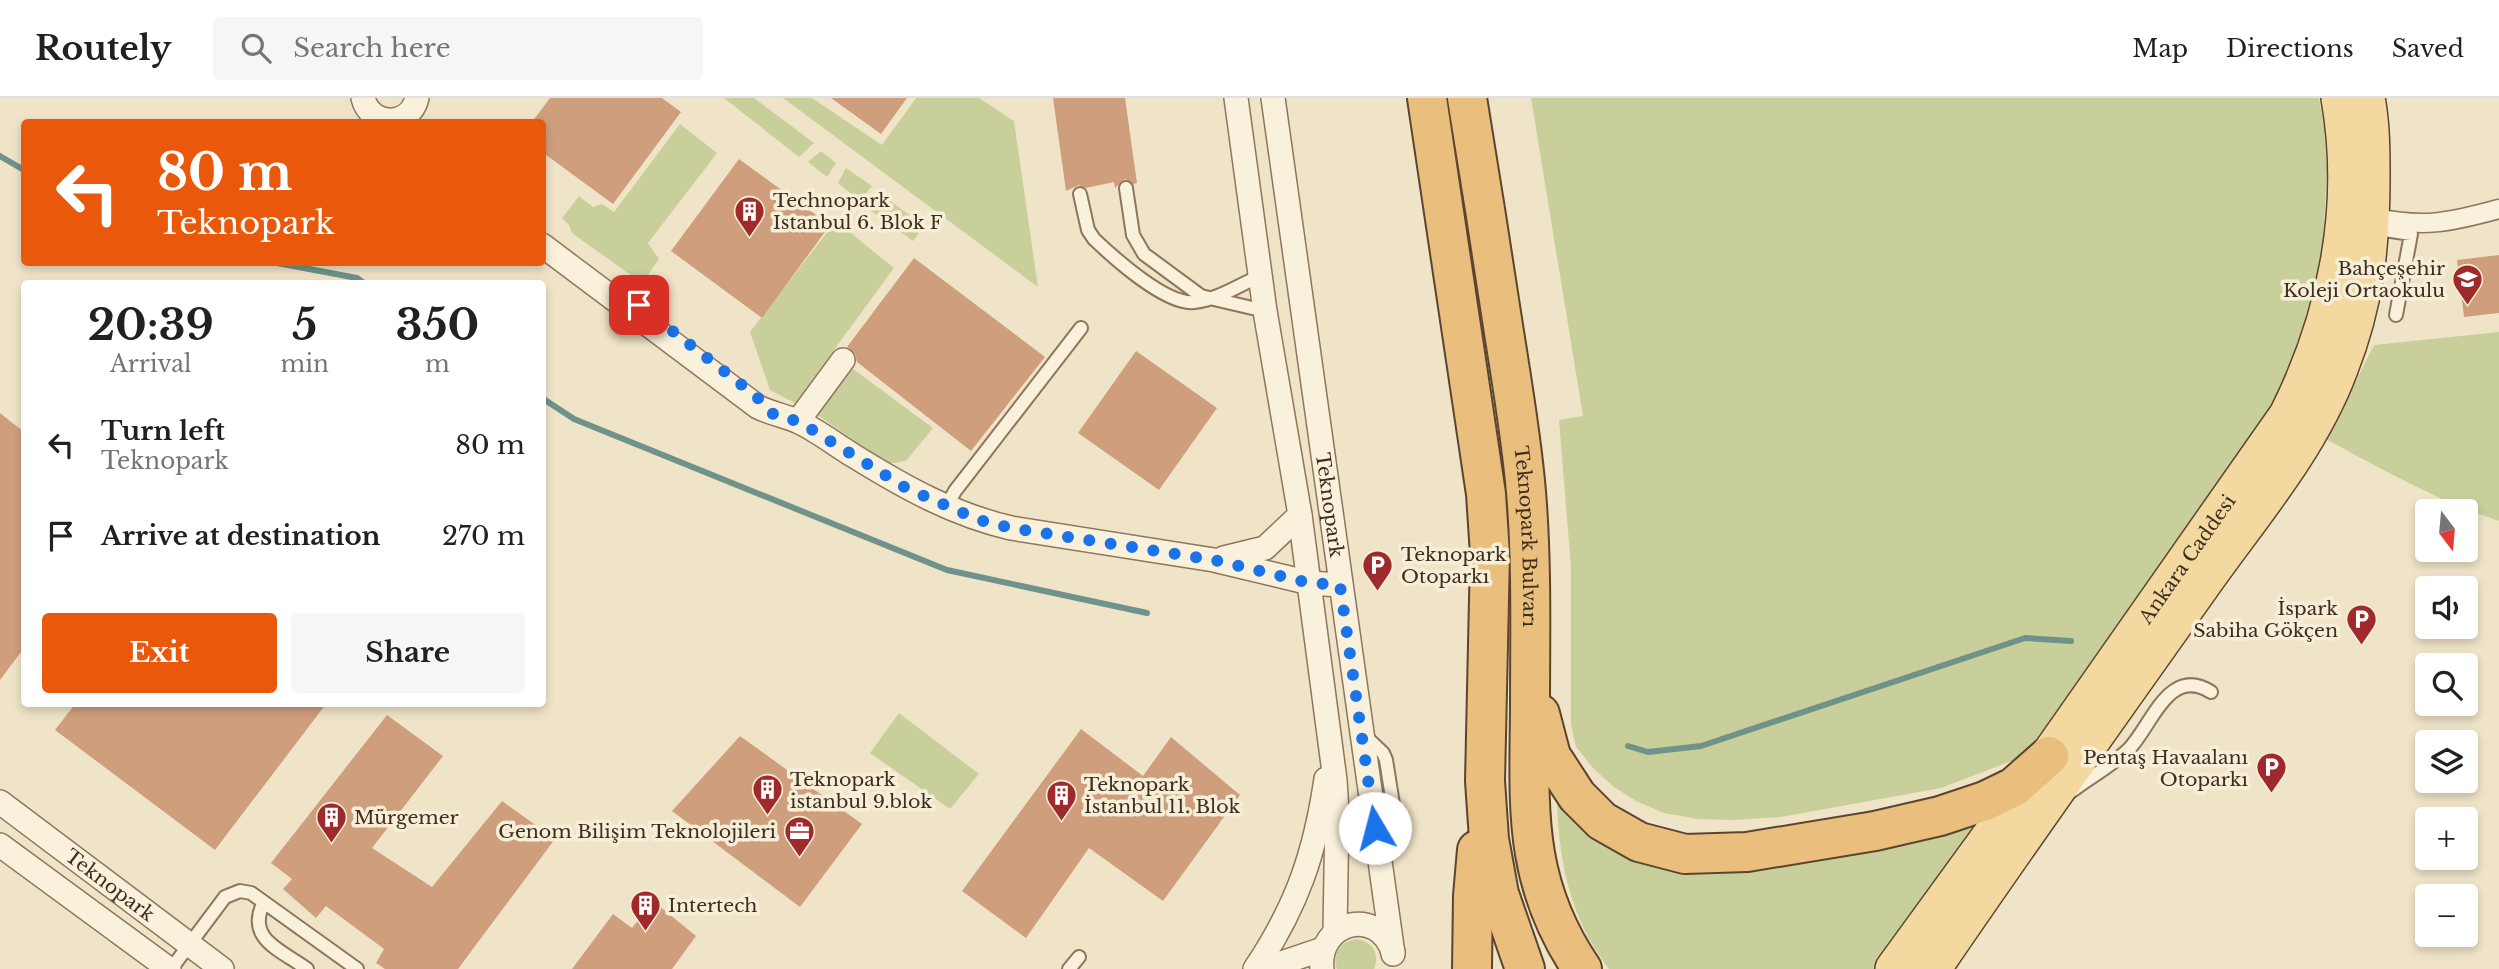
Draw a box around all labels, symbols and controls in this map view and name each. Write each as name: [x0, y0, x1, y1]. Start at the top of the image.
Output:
search box: [213, 17, 703, 80]
text: Routely: [35, 28, 171, 69]
icon: search: [237, 29, 275, 67]
text: Search here: [293, 32, 451, 64]
text: Map: [2132, 34, 2188, 63]
text: Directions: [2226, 34, 2354, 63]
text: Saved: [2392, 34, 2464, 63]
text: 80 m: [157, 142, 292, 203]
icon: left: [42, 147, 133, 238]
place label: Technopark Istanbul 6. Blok F: [773, 189, 943, 234]
building icon: Technopark Istanbul 6. Blok F: [733, 194, 767, 238]
text: Teknopark: [157, 203, 335, 243]
place label: Bahçeşehir Koleji Ortaokulu: [2283, 257, 2445, 302]
school or university icon: Bahçeşehir Koleji Ortaokulu: [2451, 262, 2485, 306]
pin: [609, 275, 669, 335]
icon: arrive: [620, 286, 658, 324]
text: 20:39: [88, 299, 214, 351]
text: 5: [292, 299, 317, 351]
text: 350: [396, 299, 479, 351]
text: Arrival: [110, 350, 192, 378]
text: min: [281, 350, 329, 378]
text: m: [425, 350, 450, 378]
text: Turn left: [101, 415, 225, 447]
icon: left: [42, 426, 80, 464]
text: 80 m: [455, 429, 525, 461]
street label: Teknopark Bulvarı: [1510, 445, 1542, 628]
text: Teknopark: [101, 447, 229, 475]
street label: Teknopark: [1311, 451, 1349, 559]
street label: Ankara Caddesi: [2133, 490, 2241, 629]
north arrow: [2415, 499, 2478, 562]
map controls: [2415, 499, 2478, 947]
icon: arrive: [42, 517, 80, 555]
text: Arrive at destination: [101, 520, 381, 552]
text: 270 m: [442, 520, 525, 552]
place label: Teknopark Otoparkı: [1401, 543, 1507, 588]
parking icon: Teknopark Otoparkı: [1361, 548, 1395, 592]
button: sound: [2415, 576, 2478, 639]
place label: İspark Sabiha Gökçen: [2193, 597, 2338, 642]
parking icon: İspark Sabiha Gökçen: [2344, 602, 2378, 646]
button: Exit: [42, 613, 277, 693]
button: Share: [291, 613, 525, 693]
button: search: [2415, 653, 2478, 716]
button: layers: [2415, 730, 2478, 793]
place label: Pentaş Havaalanı Otoparkı: [2083, 746, 2249, 791]
parking icon: Pentaş Havaalanı Otoparkı: [2254, 751, 2288, 795]
place label: Teknopark istanbul 9.blok: [790, 768, 932, 813]
building icon: Teknopark istanbul 9.blok: [750, 773, 784, 817]
place label: Teknopark İstanbul 11. Blok: [1084, 773, 1241, 818]
building icon: Teknopark İstanbul 11. Blok: [1044, 778, 1078, 822]
position arrow: [1338, 791, 1412, 865]
building icon: Mürgemer: [314, 800, 348, 844]
place label: Mürgemer: [354, 806, 459, 829]
button: +: [2415, 807, 2478, 870]
office icon: Genom Bilişim Teknolojileri: [782, 814, 816, 858]
place label: Genom Bilişim Teknolojileri: [498, 820, 777, 843]
street label: Teknopark: [61, 844, 160, 926]
button: −: [2415, 884, 2478, 947]
building icon: Intertech: [628, 888, 662, 932]
place label: Intertech: [668, 894, 757, 917]

